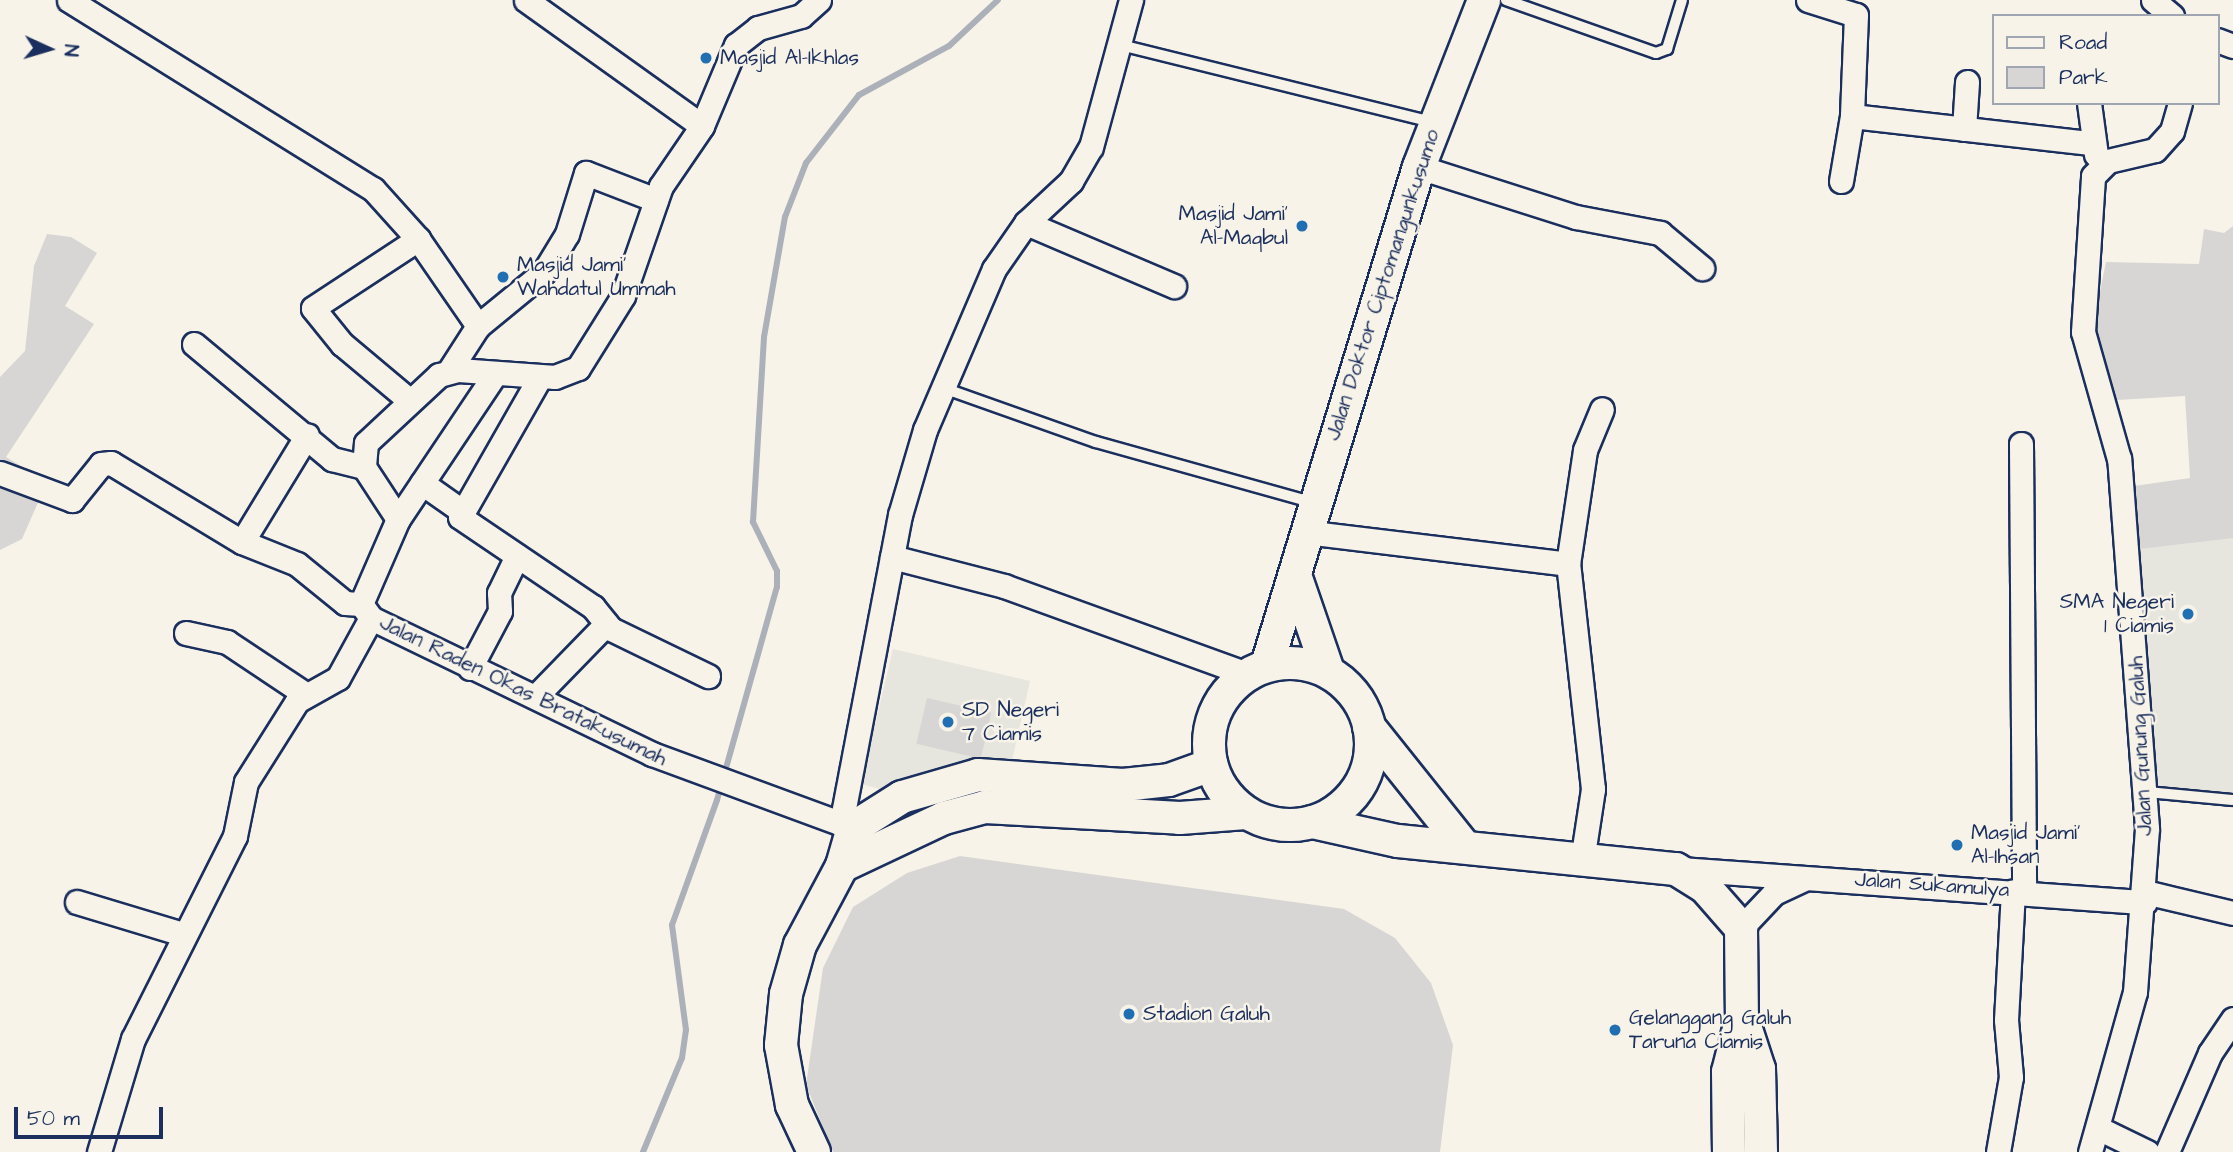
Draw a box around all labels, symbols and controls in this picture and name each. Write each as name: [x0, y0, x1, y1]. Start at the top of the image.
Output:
north arrow: [14, 14, 84, 84]
legend: [1992, 14, 2219, 105]
text: Road: [2059, 28, 2107, 57]
text: N: [57, 44, 84, 57]
place label: Masjid Al-Ikhlas: [720, 45, 859, 71]
marker: Masjid Al-Ikhlas: [698, 50, 714, 66]
text: Park: [2059, 63, 2108, 92]
street label: Jalan Doktor Ciptomangunkusumo: [1321, 126, 1445, 444]
place label: Masjid Jami' Al-Maqbul: [1179, 201, 1288, 251]
marker: Masjid Jami' Al-Maqbul: [1294, 218, 1310, 234]
place label: Masjid Jami' Wahdatul Ummah: [517, 252, 676, 302]
marker: Masjid Jami' Wahdatul Ummah: [495, 269, 511, 285]
place label: SMA Negeri 1 Ciamis: [2060, 589, 2174, 639]
marker: SMA Negeri 1 Ciamis: [2180, 606, 2196, 622]
street label: Jalan Raden Okas Bratakusumah: [375, 610, 671, 772]
street label: Jalan Gunung Galuh: [2124, 655, 2158, 837]
place label: SD Negeri 7 Ciamis: [962, 697, 1059, 747]
marker: SD Negeri 7 Ciamis: [940, 714, 956, 730]
place label: Masjid Jami' Al-Ihsan: [1971, 820, 2080, 870]
marker: Masjid Jami' Al-Ihsan: [1949, 837, 1965, 853]
street label: Jalan Sukamulya: [1854, 867, 2010, 903]
place label: Stadion Galuh: [1143, 1001, 1270, 1027]
place label: Gelanggang Galuh Taruna Ciamis: [1629, 1005, 1791, 1055]
marker: Stadion Galuh: [1121, 1006, 1137, 1022]
marker: Gelanggang Galuh Taruna Ciamis: [1607, 1022, 1623, 1038]
scale bar: [18, 1092, 166, 1136]
text: 50 m: [27, 1104, 80, 1133]

